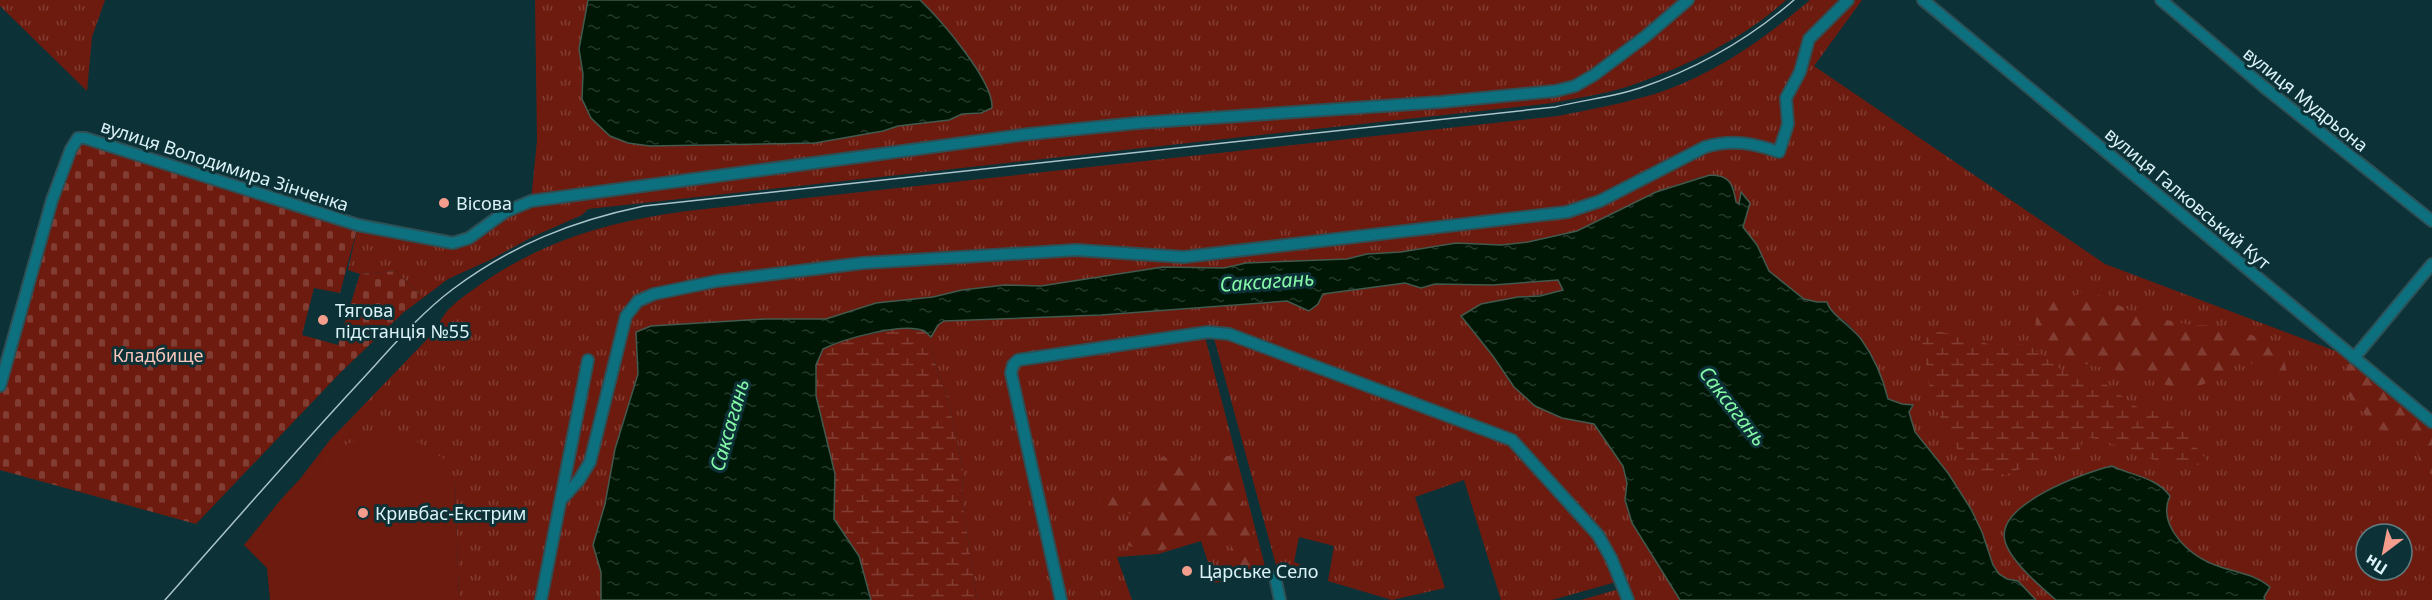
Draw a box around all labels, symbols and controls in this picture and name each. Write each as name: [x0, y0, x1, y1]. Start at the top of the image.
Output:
street label: вулиця Мудрьона: [2239, 41, 2373, 157]
street label: вулиця Володимира Зінченка: [98, 114, 352, 216]
street label: вулиця Галковський Кут: [2100, 122, 2276, 275]
place label: Вісова: [456, 191, 512, 215]
marker: Вісова: [437, 196, 451, 210]
water label: Саксагань: [1219, 264, 1315, 298]
place label: Тягова підстанція №55: [335, 298, 469, 343]
marker: Тягова підстанція №55: [316, 313, 330, 327]
park label: Кладбище: [113, 343, 203, 367]
water label: Саксагань: [1693, 360, 1773, 452]
water label: Саксагань: [703, 376, 755, 474]
place label: Кривбас-Екстрим: [375, 501, 526, 525]
marker: Кривбас-Екстрим: [356, 506, 370, 520]
north arrow: [2354, 522, 2414, 582]
text: Пн: [2361, 549, 2392, 580]
place label: Царське Село: [1199, 559, 1318, 583]
marker: Царське Село: [1180, 564, 1194, 578]

